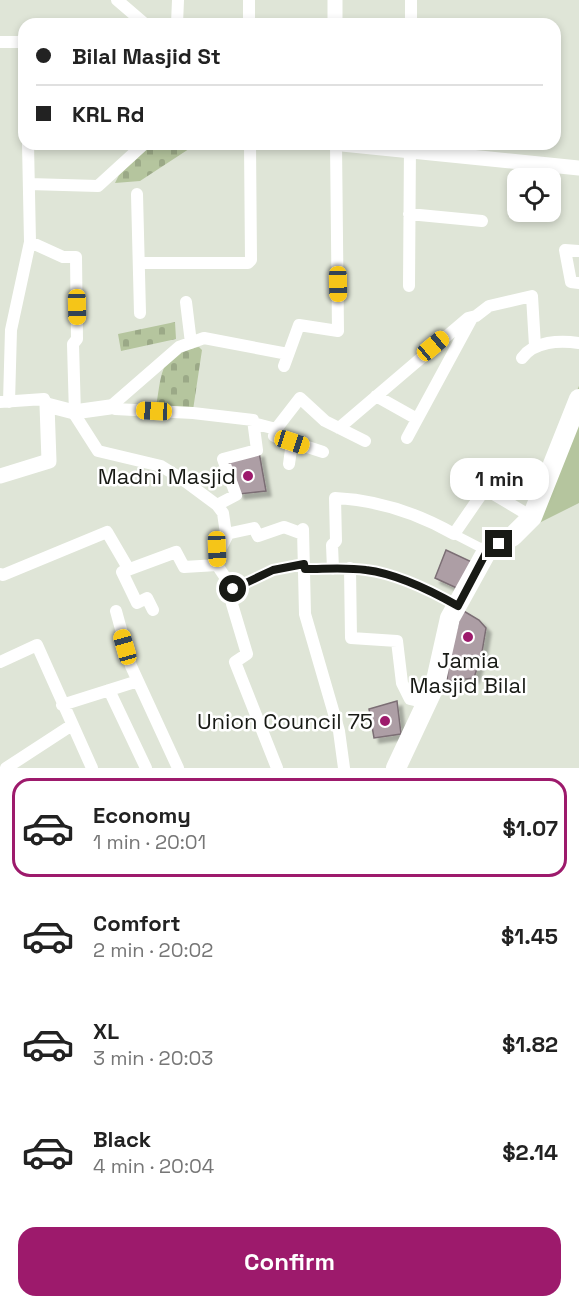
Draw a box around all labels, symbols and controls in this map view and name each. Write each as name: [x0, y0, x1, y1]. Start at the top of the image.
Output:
text: Bilal Masjid St: [72, 42, 221, 70]
text: KRL Rd: [72, 100, 144, 128]
map controls: [507, 168, 561, 222]
button: locate: [507, 168, 561, 222]
car: [329, 266, 347, 302]
car: [68, 289, 86, 325]
car: [413, 328, 453, 364]
car: [136, 401, 172, 421]
car: [272, 428, 312, 456]
callout: 1 min: [450, 457, 548, 499]
place label: Madni Masjid: [98, 462, 236, 490]
text: 1 min: [475, 466, 524, 492]
marker: Madni Masjid: [241, 469, 255, 483]
route end: [485, 530, 512, 557]
car: [207, 531, 227, 567]
route start: [219, 575, 246, 602]
car: [111, 627, 139, 667]
marker: Jamia Masjid Bilal: [461, 630, 475, 644]
place label: Jamia Masjid Bilal: [409, 646, 527, 699]
place label: Union Council 75: [197, 707, 373, 735]
marker: Union Council 75: [378, 714, 392, 728]
icon: car: [21, 801, 75, 855]
text: Economy: [93, 801, 191, 829]
text: $1.07: [502, 814, 558, 842]
text: 1 min · 20:01: [93, 829, 206, 855]
icon: car: [21, 909, 75, 963]
text: Comfort: [93, 909, 181, 937]
text: $1.45: [501, 922, 558, 950]
text: 2 min · 20:02: [93, 937, 213, 963]
icon: car: [21, 1017, 75, 1071]
text: XL: [93, 1017, 119, 1045]
text: $1.82: [502, 1030, 558, 1058]
text: 3 min · 20:03: [93, 1045, 213, 1071]
icon: car: [21, 1125, 75, 1179]
text: Black: [93, 1125, 151, 1153]
text: $2.14: [502, 1138, 558, 1166]
text: 4 min · 20:04: [93, 1153, 214, 1179]
button: Confirm: [18, 1227, 561, 1296]

